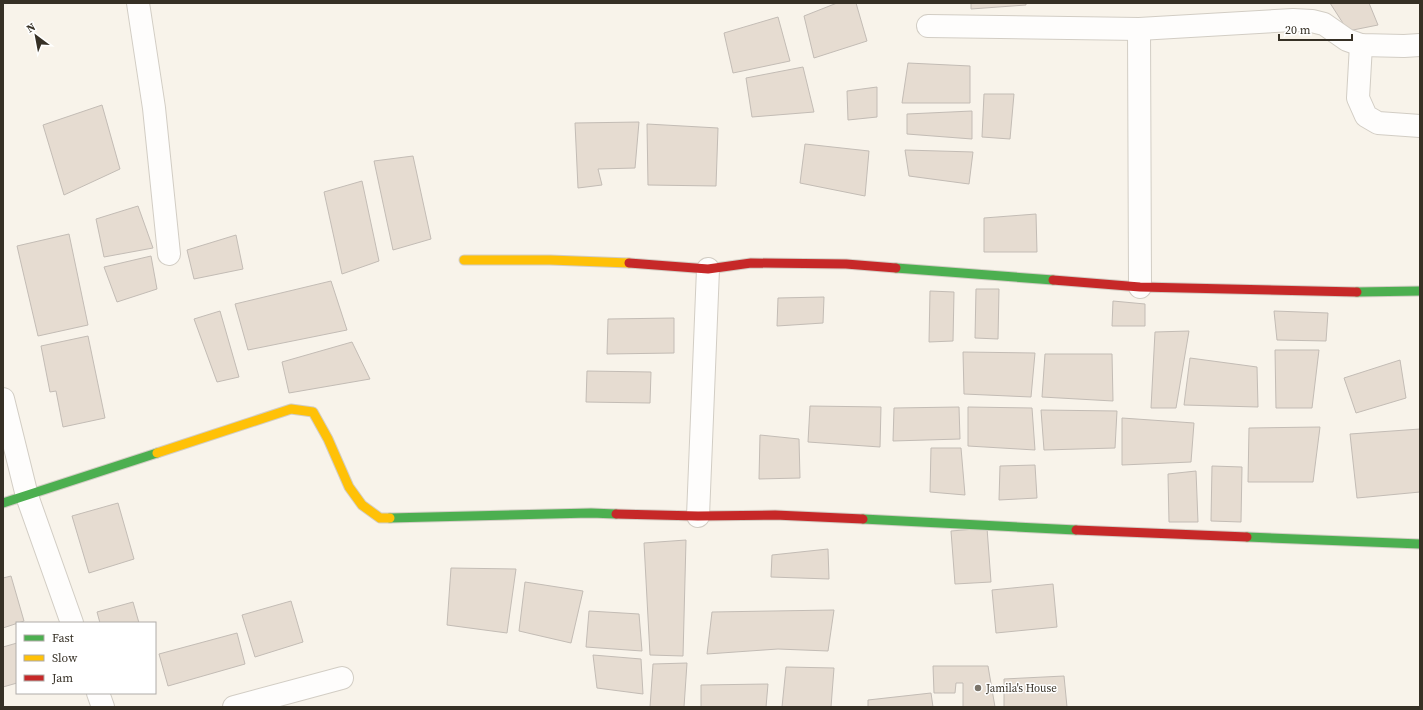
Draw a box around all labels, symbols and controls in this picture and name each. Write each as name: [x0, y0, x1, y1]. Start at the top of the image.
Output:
north arrow: [16, 16, 56, 56]
scale bar: [1279, 16, 1352, 42]
text: N: [24, 19, 38, 36]
text: 20 m: [1285, 22, 1311, 38]
legend: [16, 622, 156, 694]
text: Fast: [52, 630, 74, 646]
text: Slow: [52, 650, 78, 666]
text: Jam: [51, 670, 73, 686]
place label: Jamila's House: [985, 681, 1057, 696]
marker: Jamila's House: [973, 683, 983, 693]

